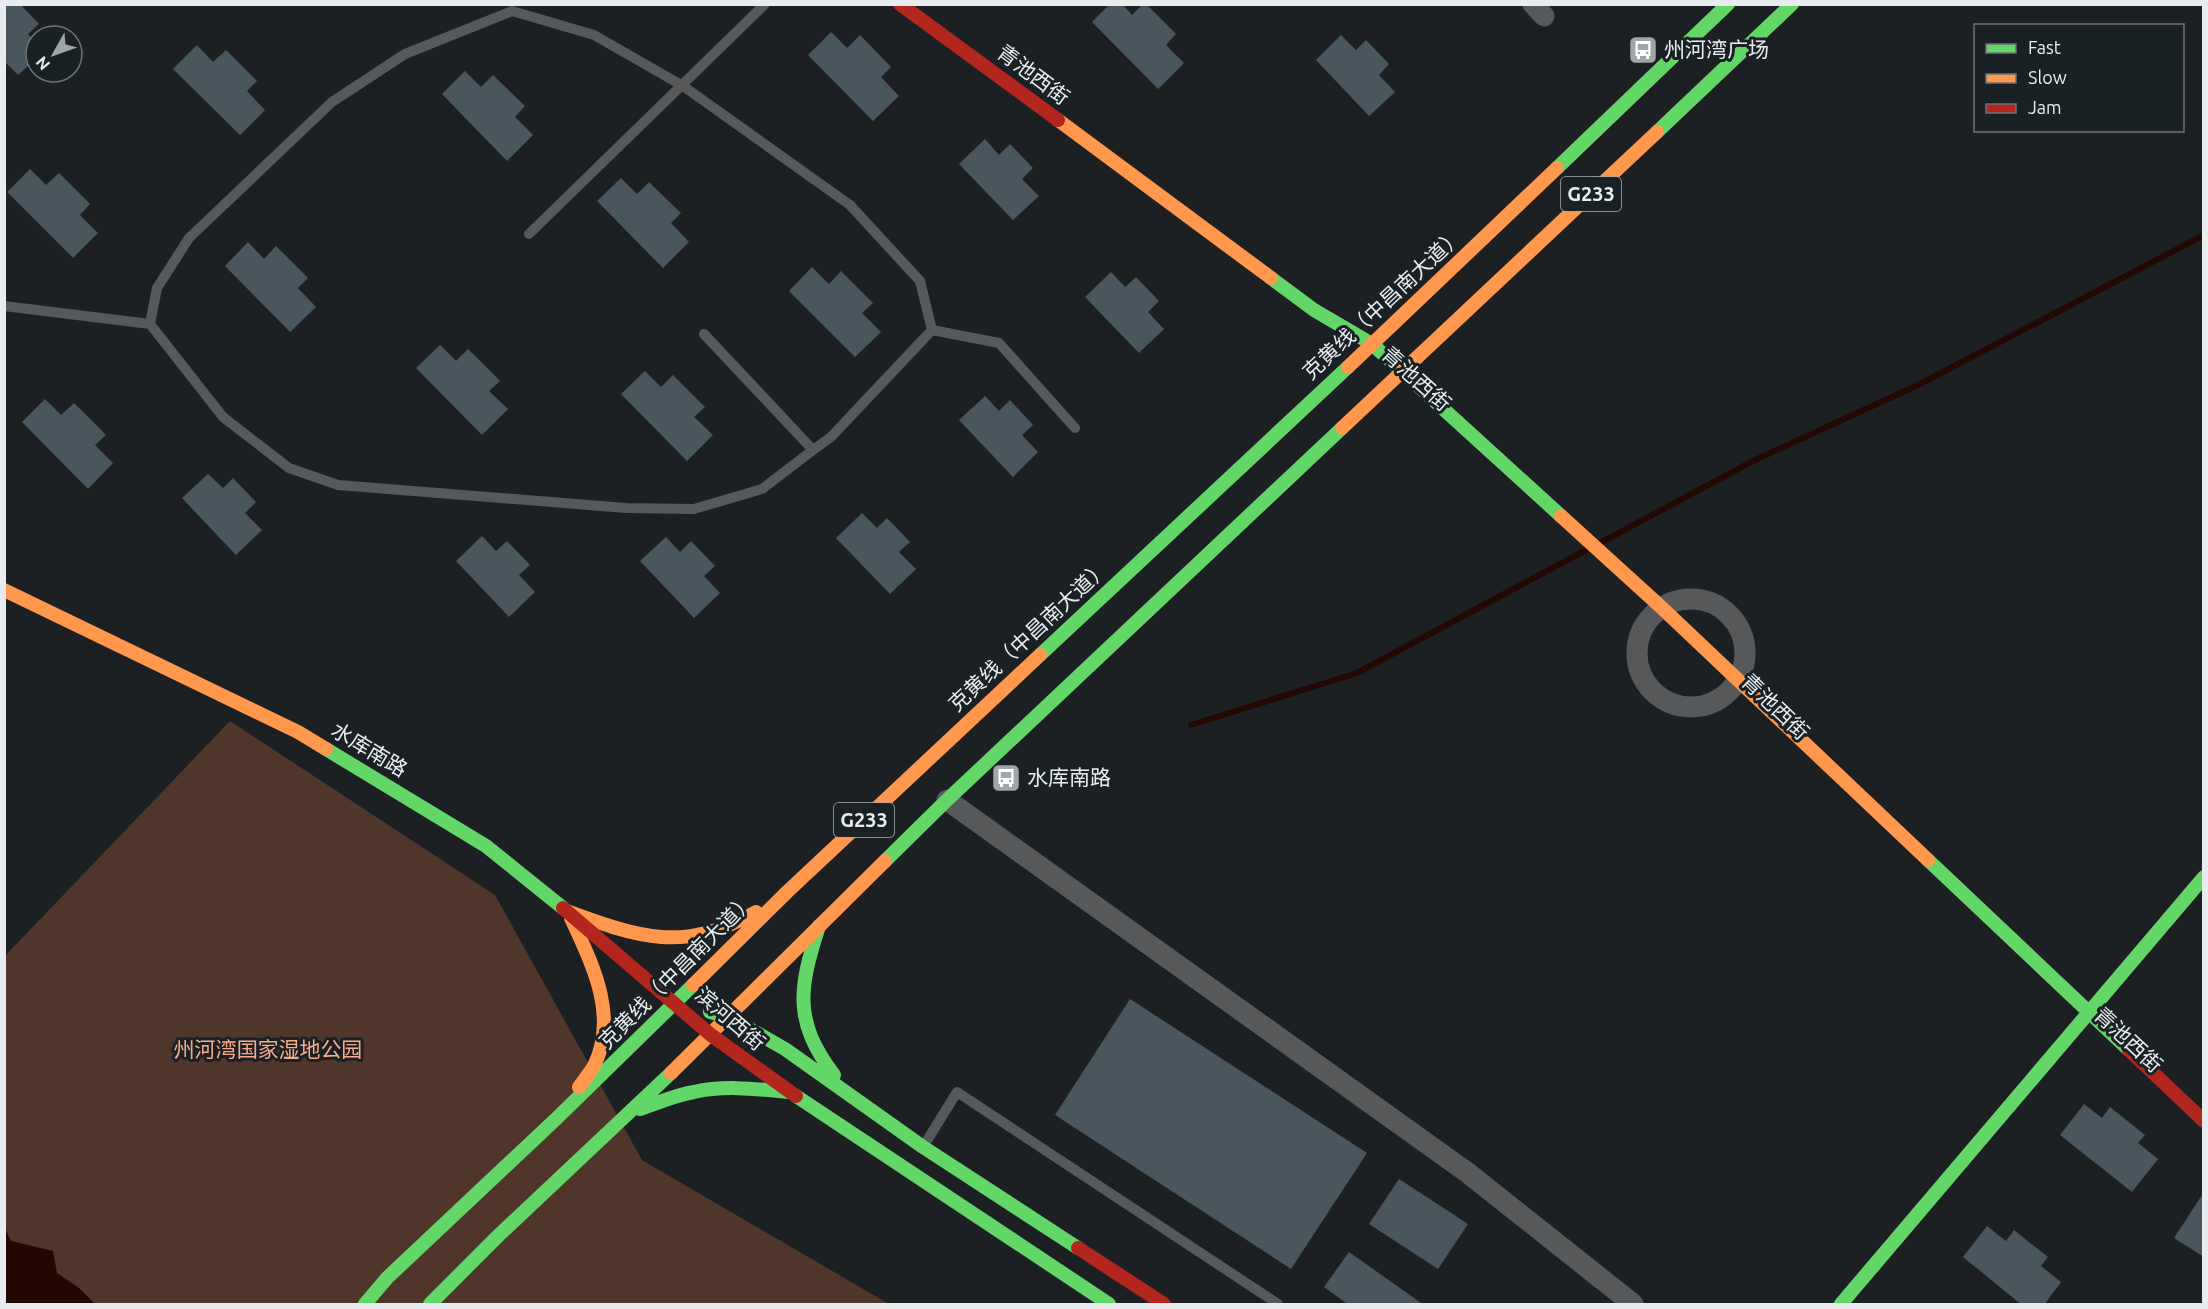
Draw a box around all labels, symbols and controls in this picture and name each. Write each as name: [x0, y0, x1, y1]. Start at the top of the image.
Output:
north arrow: [24, 24, 84, 84]
legend: [1974, 24, 2184, 132]
bus stop icon: 州河湾广场: [1627, 34, 1659, 66]
place label: 州河湾广场: [1664, 37, 1769, 61]
text: Fast: [2028, 37, 2061, 57]
street label: 青池西街: [993, 39, 1074, 109]
text: N: [32, 53, 53, 74]
text: Slow: [2028, 67, 2067, 87]
text: Jam: [2028, 97, 2062, 117]
road number: G233: [1561, 177, 1621, 211]
street label: 克黄线（中昌南大道）: [1297, 223, 1467, 384]
street label: 青池西街: [1377, 341, 1456, 415]
street label: 克黄线（中昌南大道）: [943, 555, 1113, 716]
street label: 青池西街: [1737, 668, 1814, 744]
street label: 水库南路: [327, 717, 412, 781]
bus stop icon: 水库南路: [990, 762, 1022, 794]
place label: 水库南路: [1027, 765, 1111, 789]
road number: G233: [834, 803, 894, 837]
street label: 克黄线（中昌南大道）: [594, 888, 759, 1053]
street label: 滨河西街: [691, 982, 770, 1055]
street label: 青池西街: [2090, 1002, 2168, 1077]
park label: 州河湾国家湿地公园: [174, 1037, 363, 1061]

